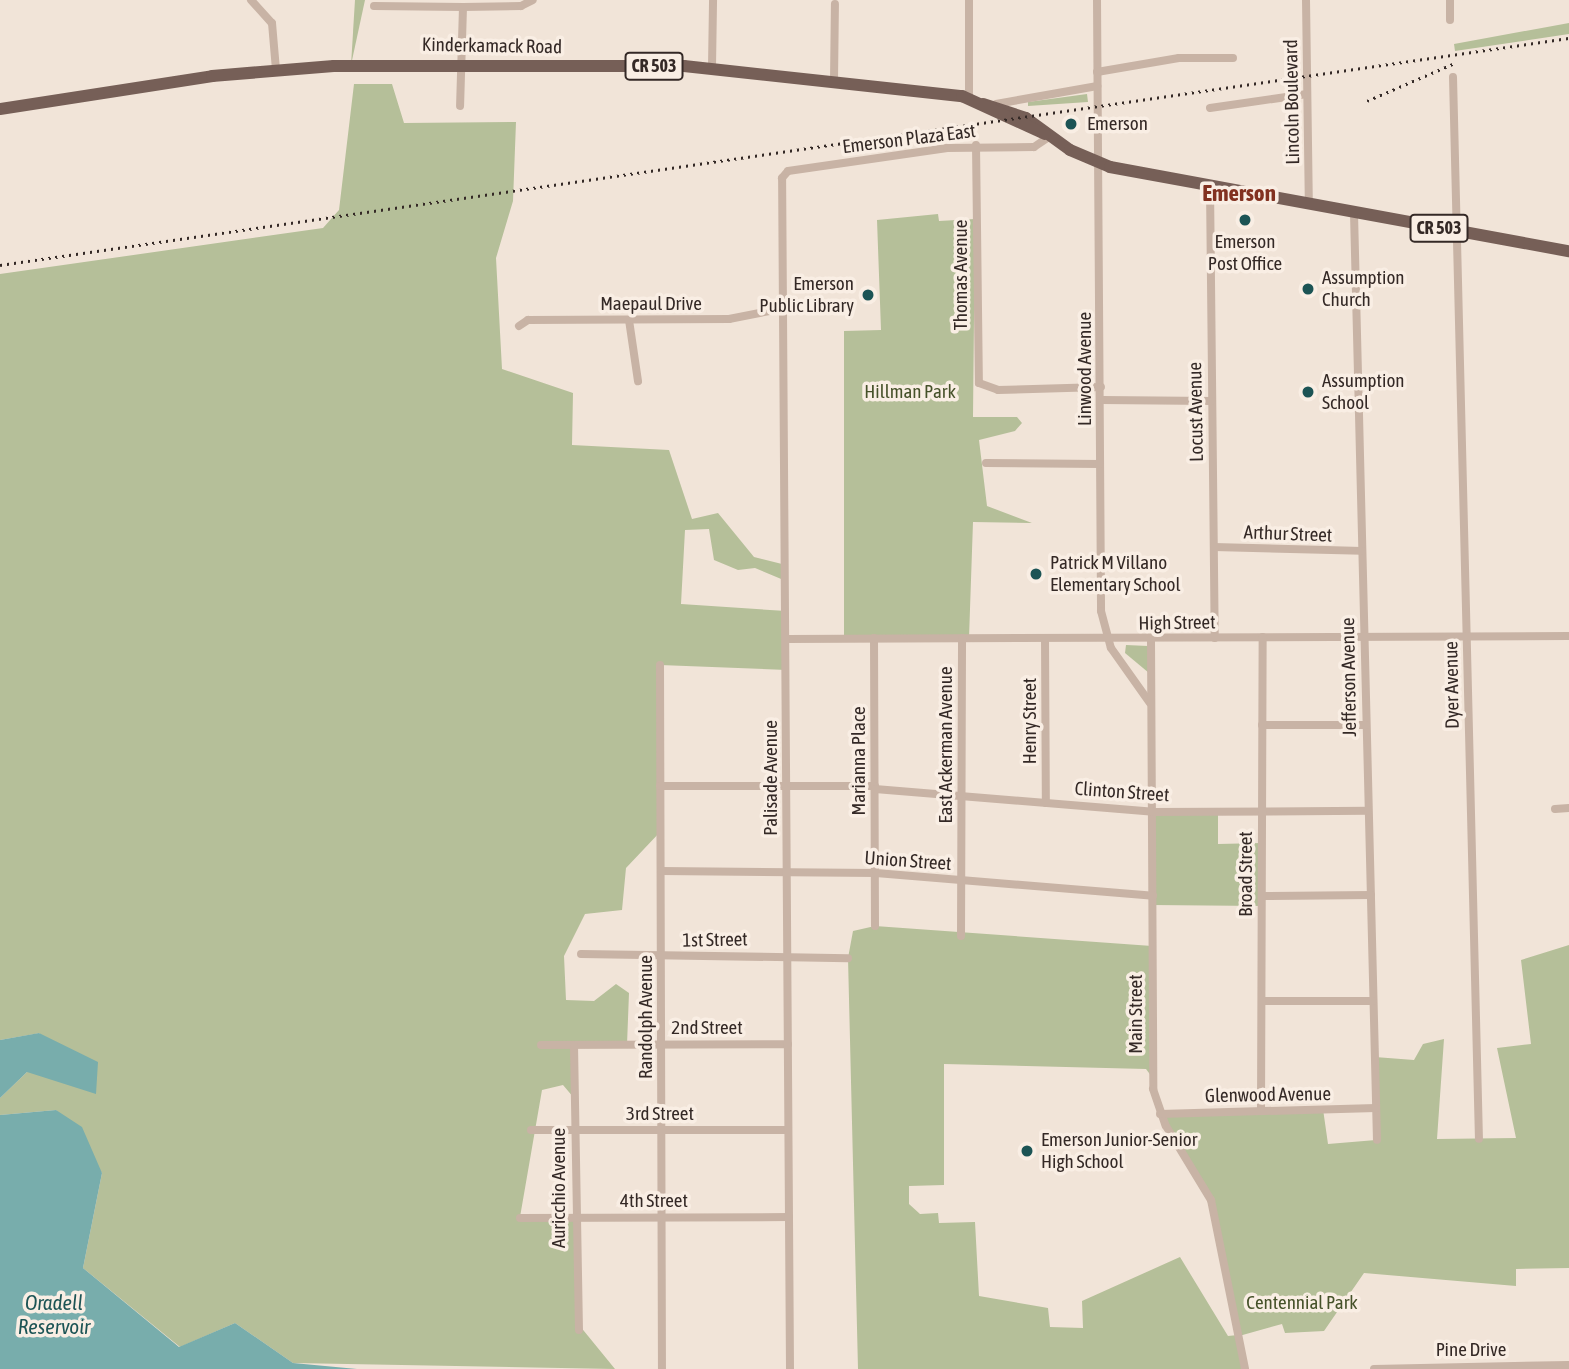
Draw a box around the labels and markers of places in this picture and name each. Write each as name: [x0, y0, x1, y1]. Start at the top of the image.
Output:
place label: Emerson: [1087, 113, 1148, 135]
marker: Emerson: [1061, 114, 1081, 134]
marker: Emerson Post Office: [1237, 212, 1253, 228]
place label: Emerson Post Office: [1208, 231, 1282, 275]
place label: Assumption Church: [1322, 267, 1405, 311]
place label: Emerson Public Library: [759, 273, 854, 317]
marker: Assumption Church: [1300, 281, 1316, 297]
marker: Emerson Public Library: [860, 287, 876, 303]
place label: Assumption School: [1322, 370, 1405, 414]
marker: Assumption School: [1300, 384, 1316, 400]
place label: Patrick M Villano Elementary School: [1050, 552, 1181, 596]
marker: Patrick M Villano Elementary School: [1028, 566, 1044, 582]
place label: Emerson Junior-Senior High School: [1041, 1129, 1197, 1173]
marker: Emerson Junior-Senior High School: [1019, 1143, 1035, 1159]

